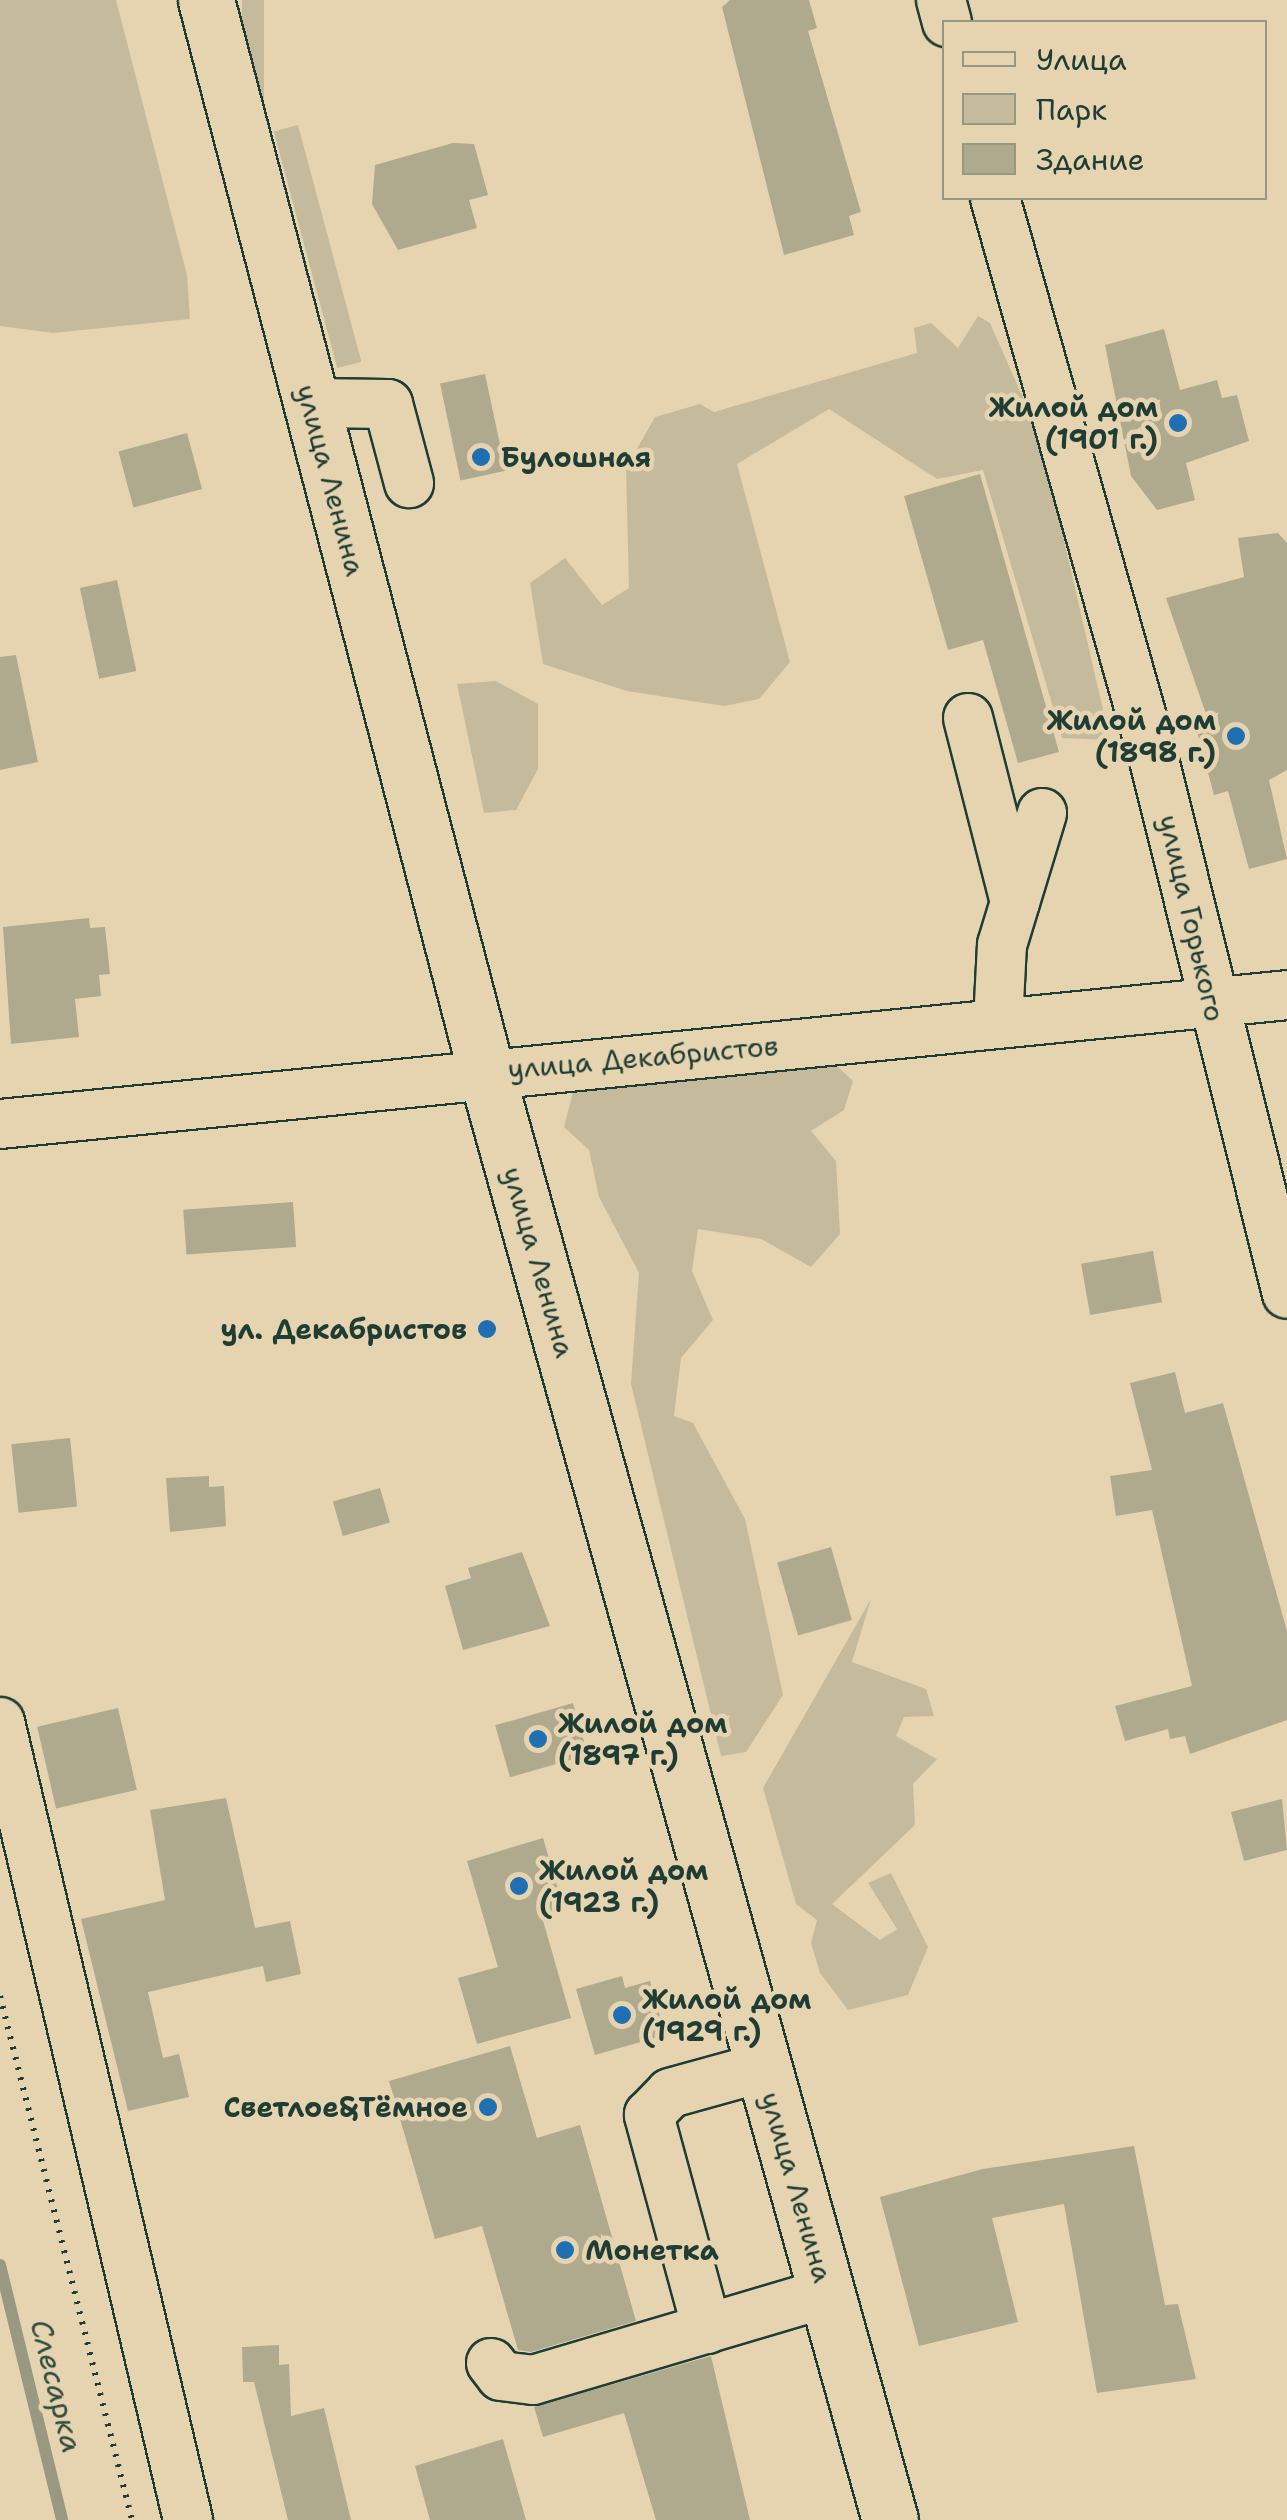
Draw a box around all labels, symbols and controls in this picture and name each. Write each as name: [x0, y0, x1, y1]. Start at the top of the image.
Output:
legend: [942, 20, 1267, 200]
text: Улица: [1036, 39, 1127, 80]
text: Парк: [1036, 89, 1107, 130]
text: Здание: [1036, 139, 1145, 180]
street label: улица Ленина: [289, 381, 373, 579]
place label: Жилой дом (1901 г.): [989, 390, 1158, 456]
marker: Жилой дом (1901 г.): [1167, 412, 1189, 434]
place label: Булошная: [501, 440, 651, 474]
marker: Булошная: [470, 446, 492, 468]
place label: Жилой дом (1898 г.): [1047, 703, 1216, 769]
marker: Жилой дом (1898 г.): [1225, 725, 1247, 747]
street label: улица Горького: [1152, 811, 1232, 1025]
street label: улица Декабристов: [506, 1028, 780, 1086]
street label: улица Ленина: [496, 1163, 582, 1361]
place label: ул. Декабристов: [220, 1312, 467, 1346]
marker: ул. Декабристов: [476, 1318, 498, 1340]
place label: Жилой дом (1897 г.): [558, 1706, 727, 1772]
marker: Жилой дом (1897 г.): [527, 1728, 549, 1750]
place label: Жилой дом (1923 г.): [539, 1853, 708, 1919]
marker: Жилой дом (1923 г.): [508, 1875, 530, 1897]
place label: Жилой дом (1929 г.): [642, 1982, 811, 2048]
marker: Жилой дом (1929 г.): [611, 2004, 633, 2026]
street label: улица Ленина: [754, 2088, 840, 2286]
place label: Светлое&Тёмное: [224, 2090, 468, 2124]
marker: Светлое&Тёмное: [477, 2096, 499, 2118]
place label: Монетка: [585, 2233, 719, 2267]
marker: Монетка: [554, 2239, 576, 2261]
water label: Слесарка: [22, 2316, 90, 2456]

